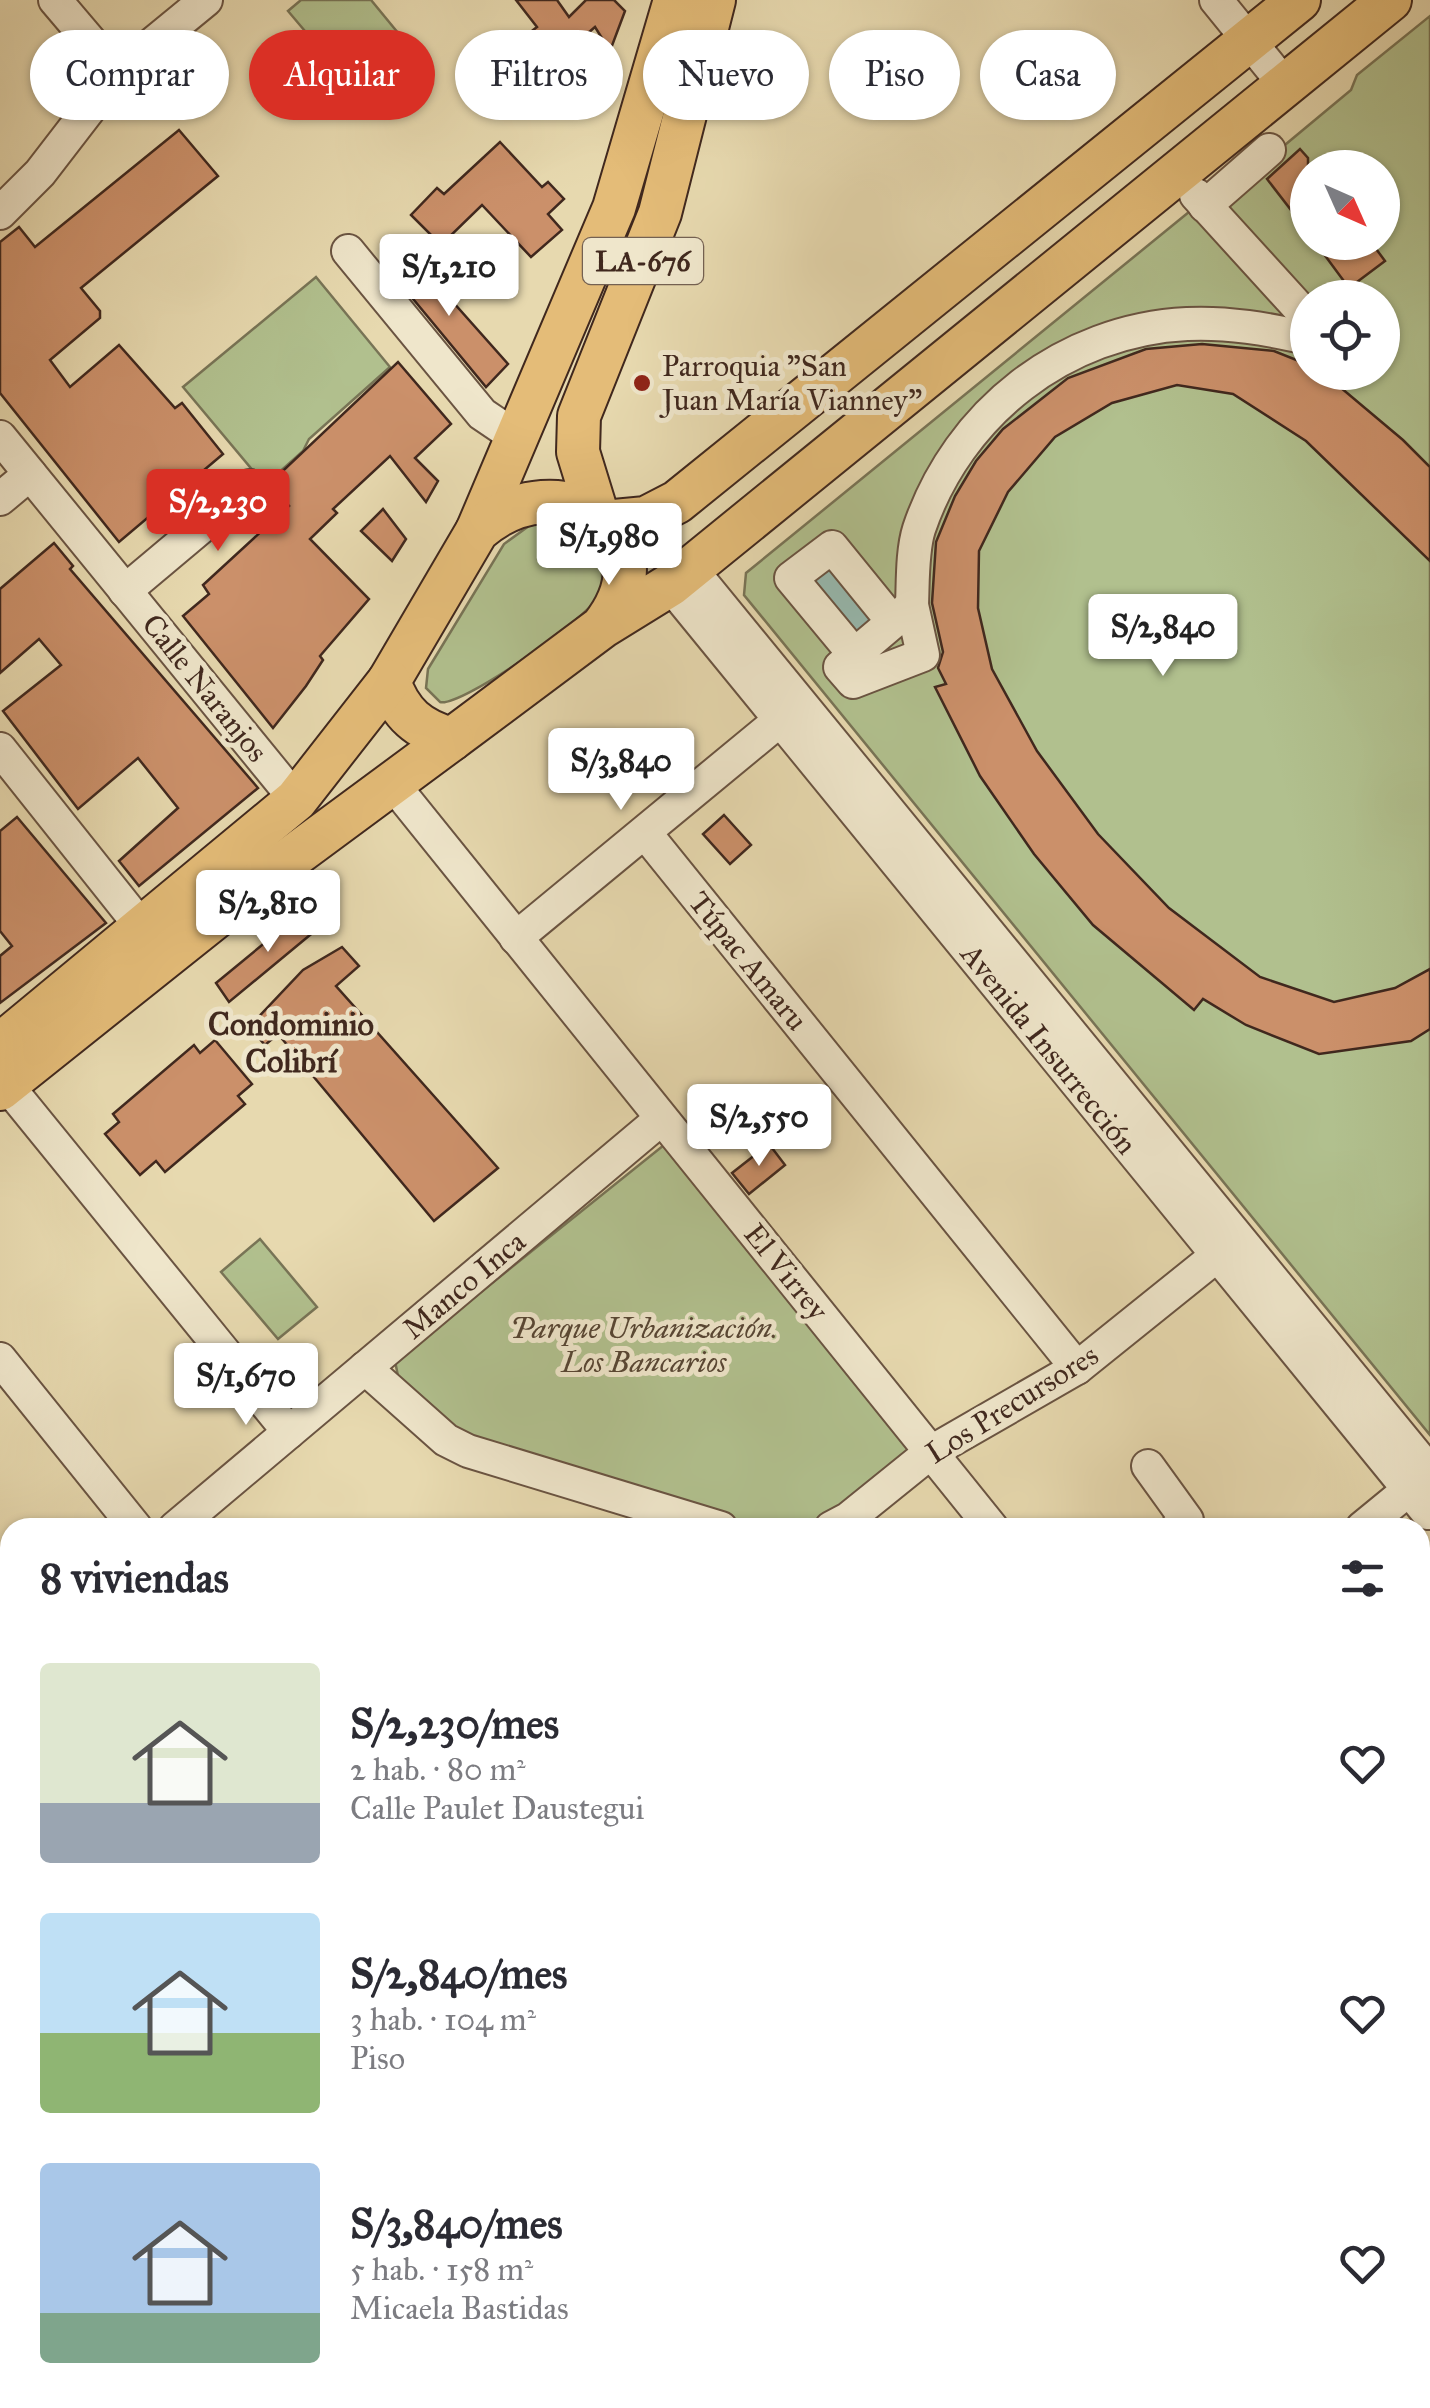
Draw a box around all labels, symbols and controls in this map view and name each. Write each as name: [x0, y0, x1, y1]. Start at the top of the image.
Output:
chip: Comprar: [30, 30, 229, 120]
chip: Alquilar: [249, 30, 435, 120]
chip: Filtros: [455, 30, 623, 120]
chip: Nuevo: [643, 30, 809, 120]
chip: Piso: [829, 30, 960, 120]
chip: Casa: [980, 30, 1116, 120]
north arrow: [1290, 150, 1400, 260]
map controls: [1290, 150, 1400, 390]
pin: S/1,210: [357, 234, 541, 319]
road number: LA-676: [583, 238, 703, 284]
text: S/1,210: [402, 247, 496, 286]
button: locate: [1290, 280, 1400, 390]
place label: Parroquia "San Juan María Vianney": [659, 348, 922, 418]
marker: Parroquia "San Juan María Vianney": [631, 372, 653, 394]
pin: S/2,230: [126, 469, 310, 554]
text: S/2,230: [169, 482, 267, 521]
pin: S/1,980: [517, 503, 701, 588]
text: S/1,980: [559, 516, 659, 555]
pin: S/2,840: [1071, 594, 1255, 679]
street label: Calle Naranjos: [135, 607, 275, 769]
text: S/2,840: [1110, 607, 1216, 646]
pin: S/3,840: [529, 728, 713, 813]
text: S/3,840: [570, 741, 672, 780]
pin: S/2,810: [176, 870, 360, 955]
text: S/2,810: [218, 883, 318, 922]
street label: Túpac Amaru: [681, 884, 815, 1038]
street label: Avenida Insurrección: [952, 935, 1145, 1161]
district label: Condominio Colibrí: [208, 1005, 374, 1081]
pin: S/2,550: [667, 1084, 851, 1169]
text: S/2,550: [709, 1097, 809, 1136]
street label: El Virrey: [736, 1216, 836, 1328]
street label: Manco Inca: [395, 1223, 533, 1347]
park label: Parque Urbanización. Los Bancarios: [510, 1310, 778, 1380]
street label: Los Precursores: [919, 1337, 1105, 1471]
pin: S/1,670: [154, 1343, 338, 1428]
text: S/1,670: [196, 1356, 296, 1395]
icon: filters: [1335, 1551, 1390, 1606]
text: 8 viviendas: [40, 1552, 229, 1604]
text: S/2,230/mes: [350, 1698, 559, 1750]
icon: home: [120, 1703, 240, 1823]
icon: heart: [1335, 1736, 1390, 1791]
text: 2 hab. · 80 m²: [350, 1750, 526, 1789]
text: Calle Paulet Daustegui: [350, 1789, 644, 1828]
text: S/2,840/mes: [350, 1948, 567, 2000]
icon: home: [120, 1953, 240, 2073]
icon: heart: [1335, 1986, 1390, 2041]
text: 3 hab. · 104 m²: [350, 2000, 536, 2039]
text: Piso: [350, 2039, 405, 2078]
text: S/3,840/mes: [350, 2198, 563, 2250]
icon: home: [120, 2203, 240, 2323]
icon: heart: [1335, 2236, 1390, 2291]
text: 5 hab. · 158 m²: [350, 2250, 533, 2289]
text: Micaela Bastidas: [350, 2289, 569, 2328]

